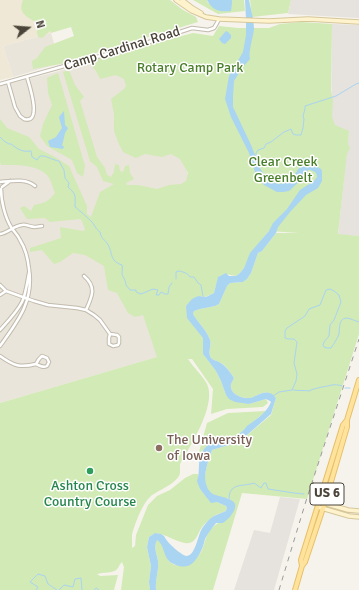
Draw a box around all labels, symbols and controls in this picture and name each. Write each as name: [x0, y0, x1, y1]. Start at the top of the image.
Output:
north arrow: [8, 8, 48, 48]
text: N: [33, 19, 47, 30]
street label: Camp Cardinal Road: [62, 23, 182, 75]
park label: Rotary Camp Park: [137, 60, 243, 76]
park label: Clear Creek Greenbelt: [248, 154, 318, 186]
place label: The University of Iowa: [167, 432, 252, 464]
marker: The University of Iowa: [154, 443, 164, 453]
marker: Ashton Cross Country Course: [85, 466, 95, 476]
place label: Ashton Cross Country Course: [44, 478, 136, 510]
road number: US 6: [310, 483, 344, 505]

